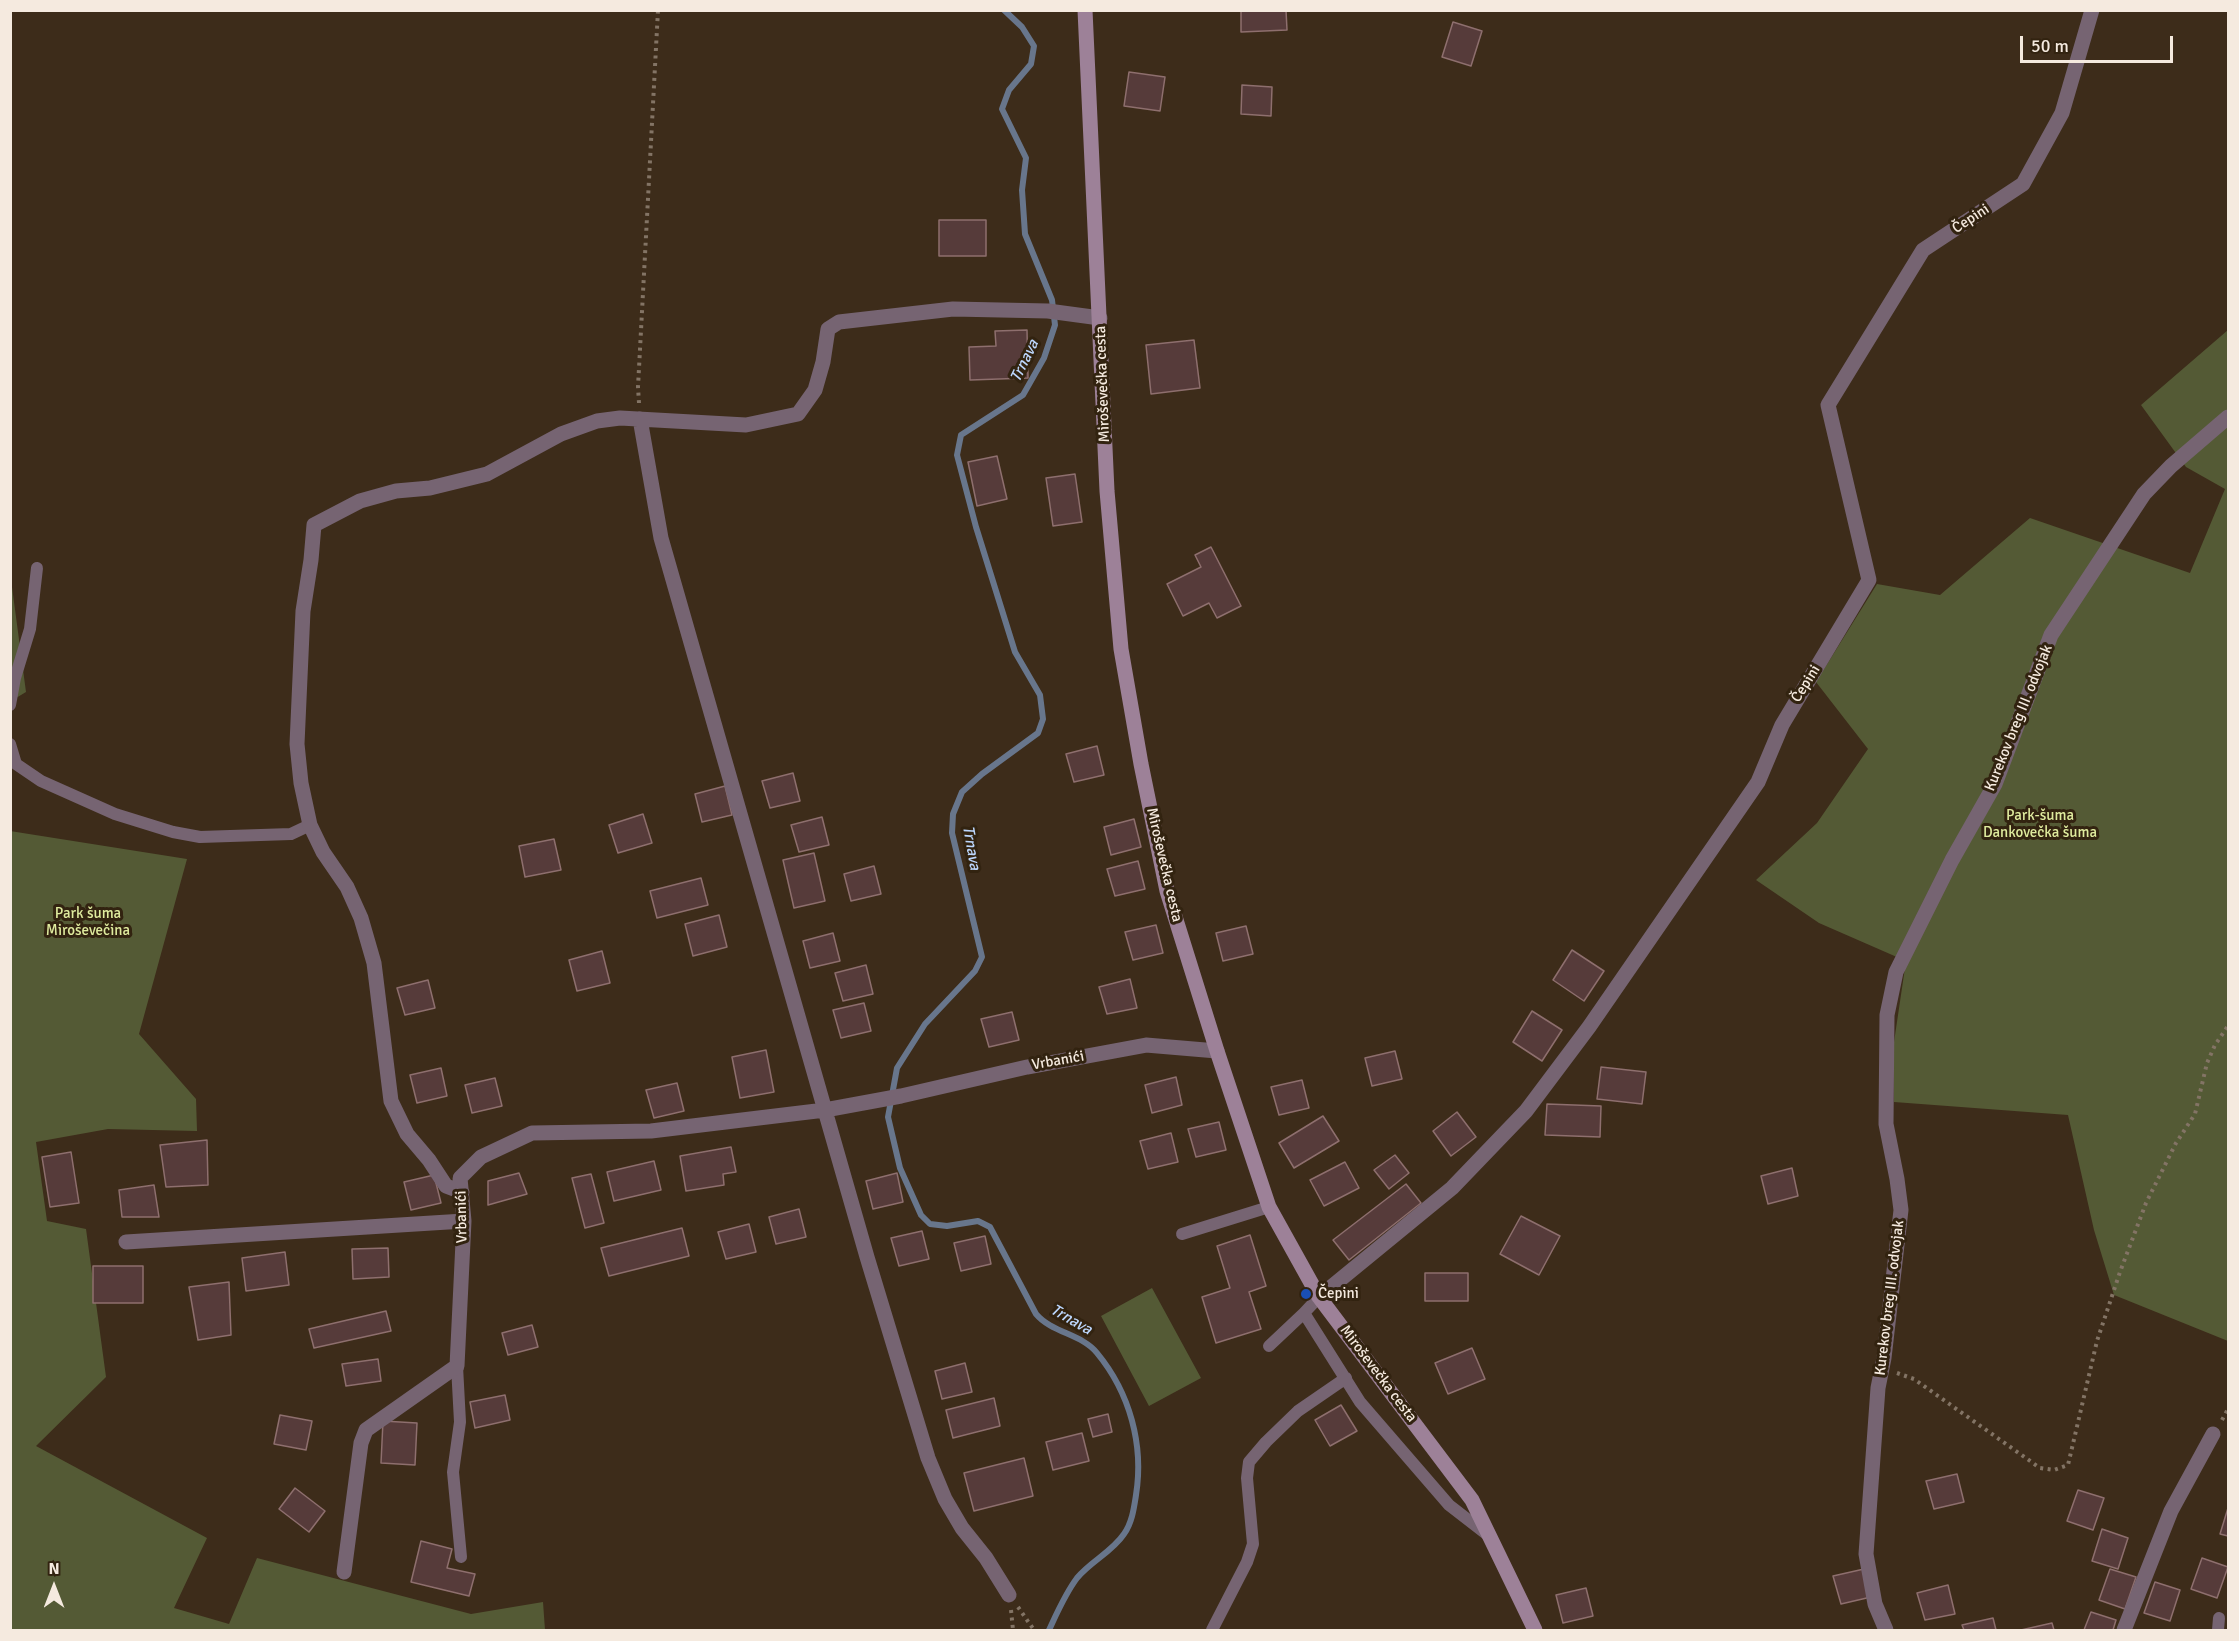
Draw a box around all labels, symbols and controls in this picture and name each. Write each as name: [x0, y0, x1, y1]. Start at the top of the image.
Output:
scale bar: [2023, 24, 2176, 62]
text: 50 m: [2031, 35, 2069, 57]
street label: Čepini: [1949, 200, 1993, 238]
street label: Miroševečka cesta: [1092, 325, 1114, 443]
water label: Trnava: [1007, 337, 1043, 385]
street label: Kurekov breg III. odvojak: [1981, 642, 2057, 794]
street label: Čepini: [1788, 662, 1824, 706]
street label: Miroševečka cesta: [1142, 806, 1186, 924]
park label: Park-šuma Dankovečka šuma: [1983, 807, 2097, 842]
water label: Trnava: [958, 824, 984, 872]
park label: Park šuma Miroševečina: [46, 905, 130, 940]
street label: Vrbanići: [1030, 1048, 1086, 1074]
street label: Vrbanići: [453, 1190, 471, 1244]
street label: Kurekov breg III. odvojak: [1872, 1219, 1908, 1377]
place label: Čepini: [1318, 1285, 1359, 1303]
marker: Čepini: [1299, 1287, 1313, 1301]
water label: Trnava: [1047, 1300, 1095, 1340]
street label: Miroševečka cesta: [1336, 1322, 1420, 1426]
north arrow: [24, 1557, 84, 1617]
text: N: [48, 1559, 60, 1579]

